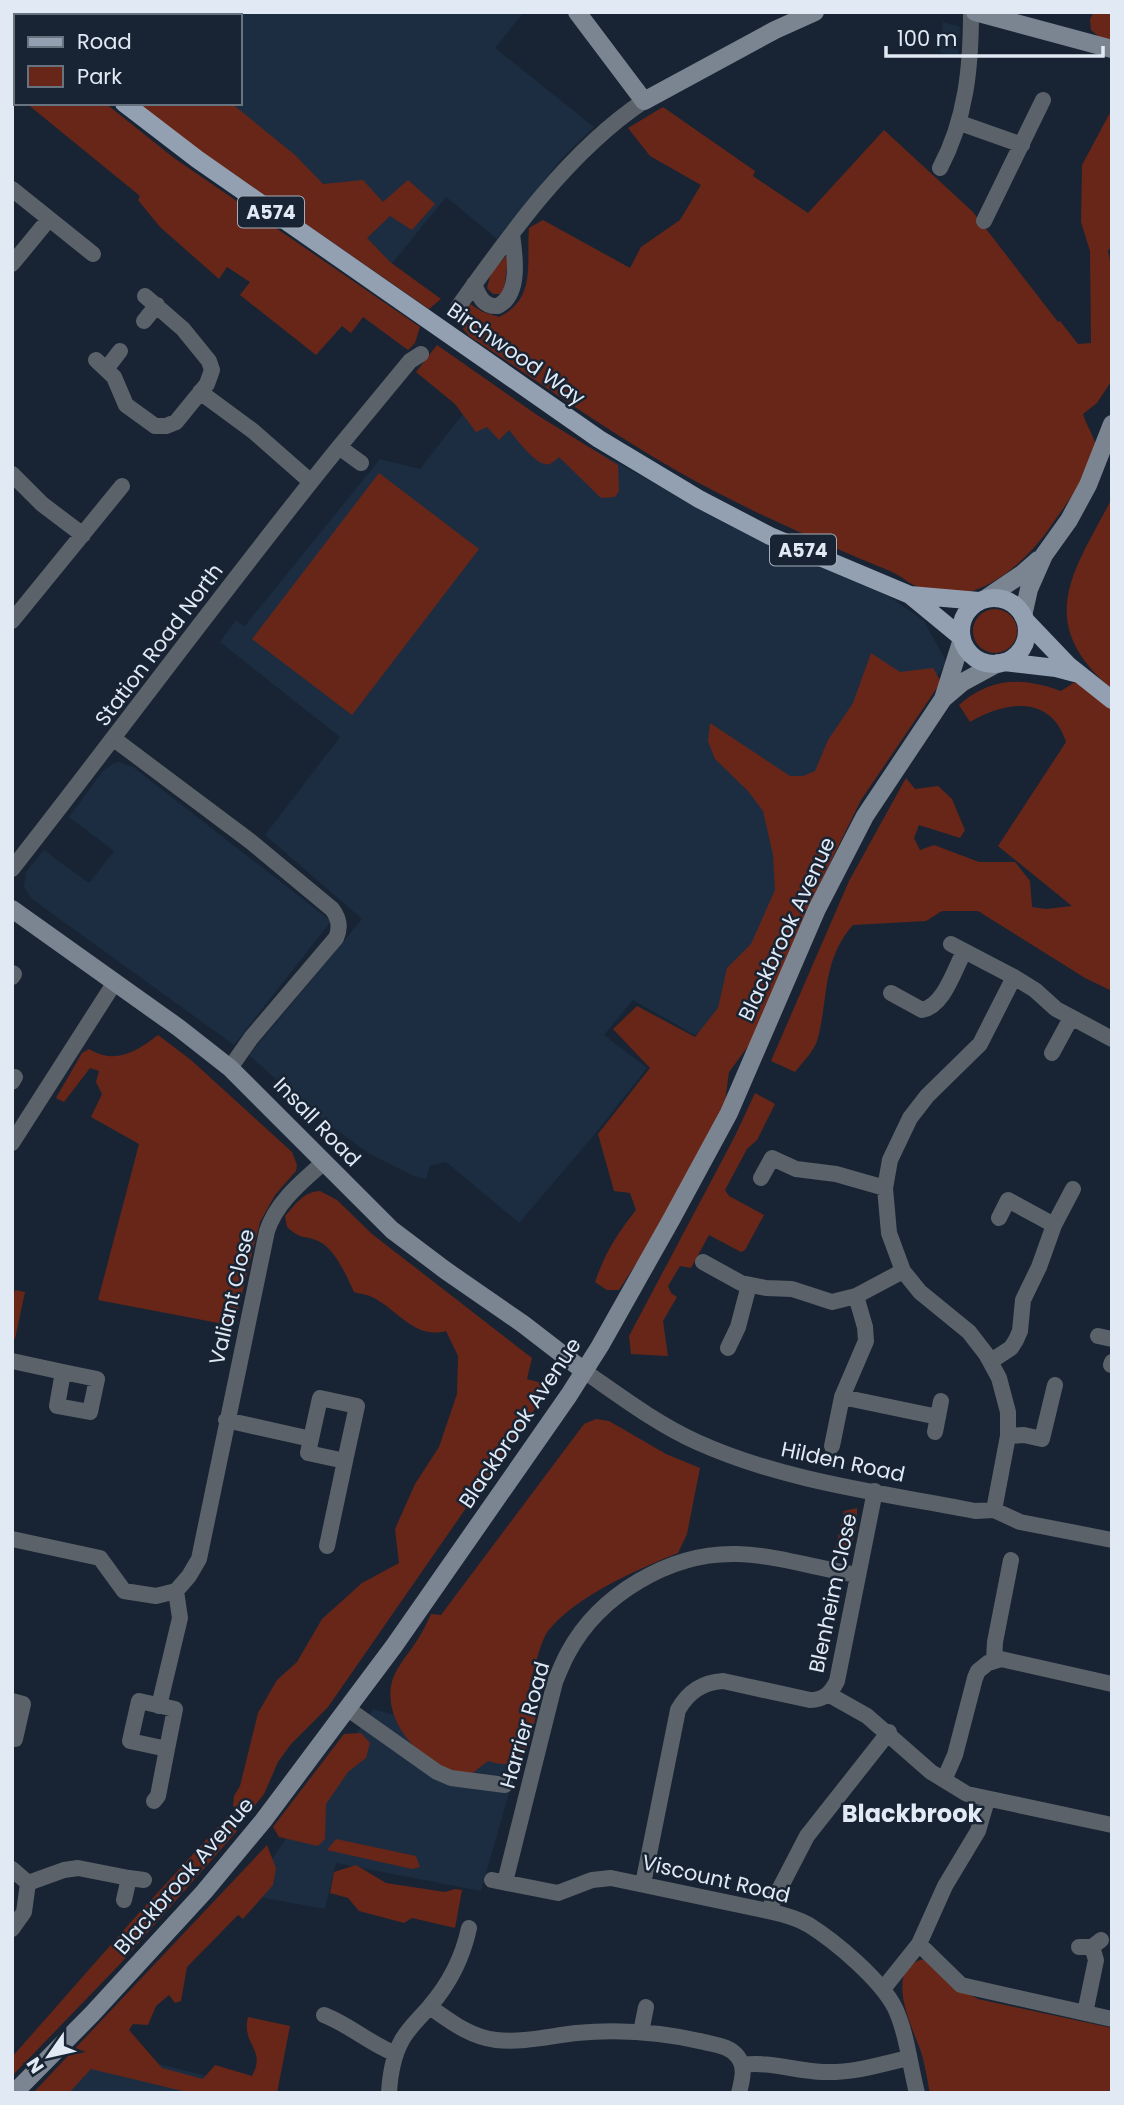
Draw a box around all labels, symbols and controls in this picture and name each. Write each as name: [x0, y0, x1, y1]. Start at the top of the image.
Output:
legend: [14, 14, 242, 105]
scale bar: [886, 14, 1103, 58]
text: 100 m: [897, 24, 957, 53]
text: Road: [77, 27, 132, 56]
text: Park: [77, 62, 122, 91]
road number: A574: [238, 196, 304, 228]
street label: Birchwood Way: [441, 295, 591, 412]
road number: A574: [770, 534, 836, 566]
street label: Station Road North: [88, 557, 229, 732]
street label: Blackbrook Avenue: [731, 832, 842, 1026]
street label: Insall Road: [267, 1070, 367, 1173]
street label: Valiant Close: [202, 1226, 261, 1368]
street label: Blackbrook Avenue: [452, 1332, 588, 1514]
street label: Hilden Road: [779, 1434, 908, 1489]
street label: Blenheim Close: [801, 1511, 864, 1675]
street label: Harrier Road: [493, 1658, 556, 1792]
street label: Blackbrook Avenue: [107, 1791, 260, 1961]
district label: Blackbrook: [842, 1797, 982, 1830]
street label: Viscount Road: [639, 1847, 793, 1910]
north arrow: [14, 2021, 84, 2091]
text: N: [20, 2052, 51, 2079]

